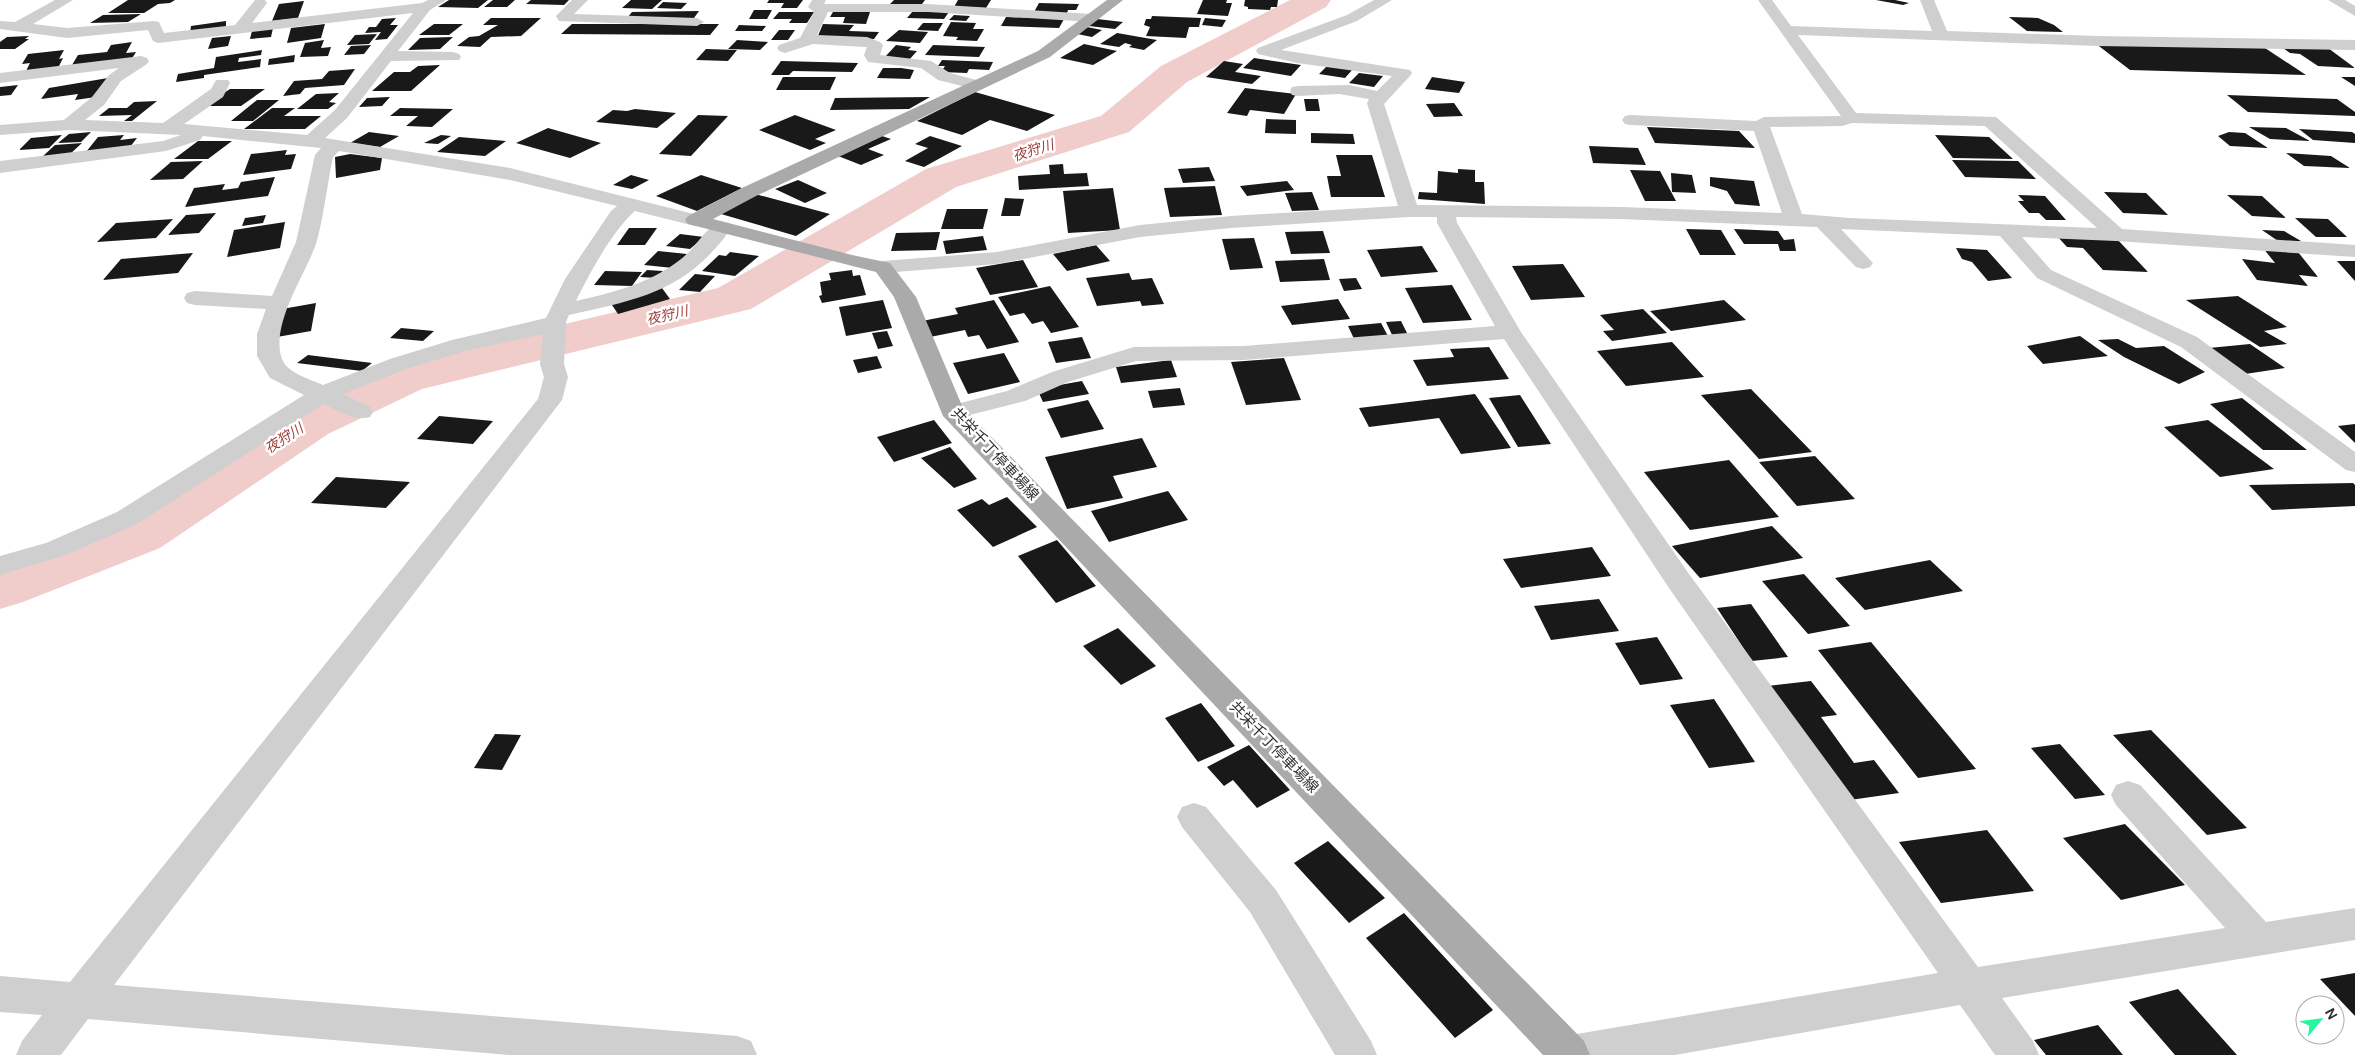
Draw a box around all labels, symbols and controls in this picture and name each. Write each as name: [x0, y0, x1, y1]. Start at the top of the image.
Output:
water label: 夜狩川: [1010, 135, 1058, 165]
water label: 夜狩川: [645, 301, 691, 328]
street label: 共栄千丁停車場線: [947, 403, 1043, 505]
water label: 夜狩川: [261, 418, 308, 457]
street label: 共栄千丁停車場線: [1225, 697, 1323, 797]
north arrow: [2295, 995, 2345, 1045]
text: N: [2321, 1005, 2342, 1023]

